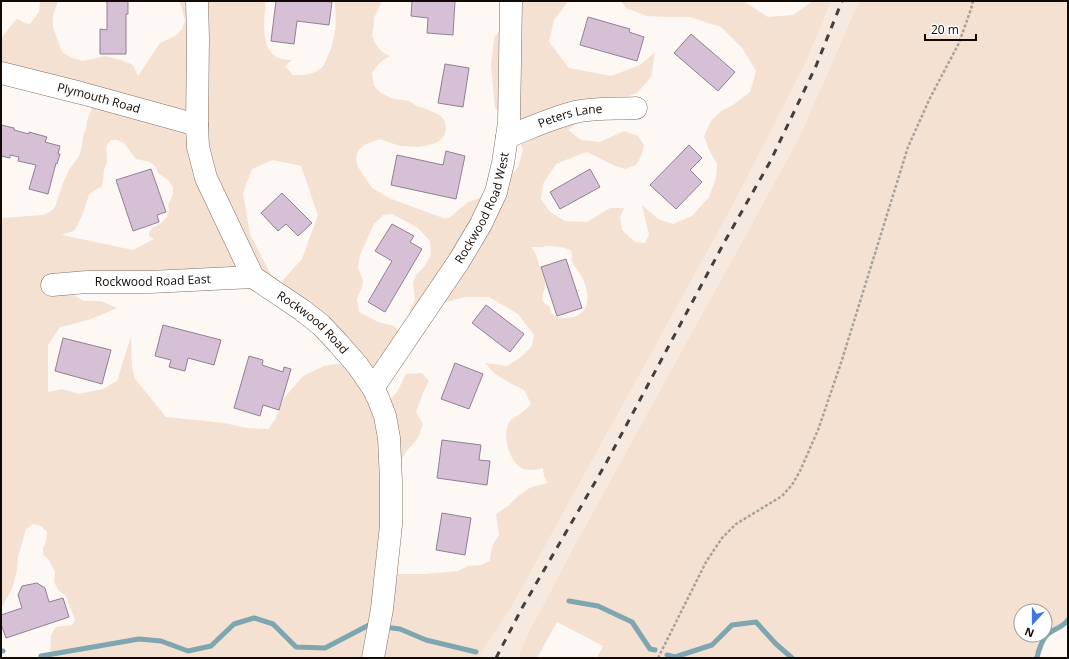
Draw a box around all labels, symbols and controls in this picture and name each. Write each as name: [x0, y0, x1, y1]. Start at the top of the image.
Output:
scale bar: [925, 16, 976, 42]
text: 20 m: [931, 21, 959, 38]
street label: Plymouth Road: [56, 78, 142, 117]
street label: Peters Lane: [535, 100, 603, 132]
street label: Rockwood Road West: [450, 151, 512, 266]
street label: Rockwood Road East: [95, 270, 211, 290]
street label: Rockwood Road: [274, 287, 353, 357]
north arrow: [1013, 603, 1053, 643]
text: N: [1022, 624, 1036, 641]

